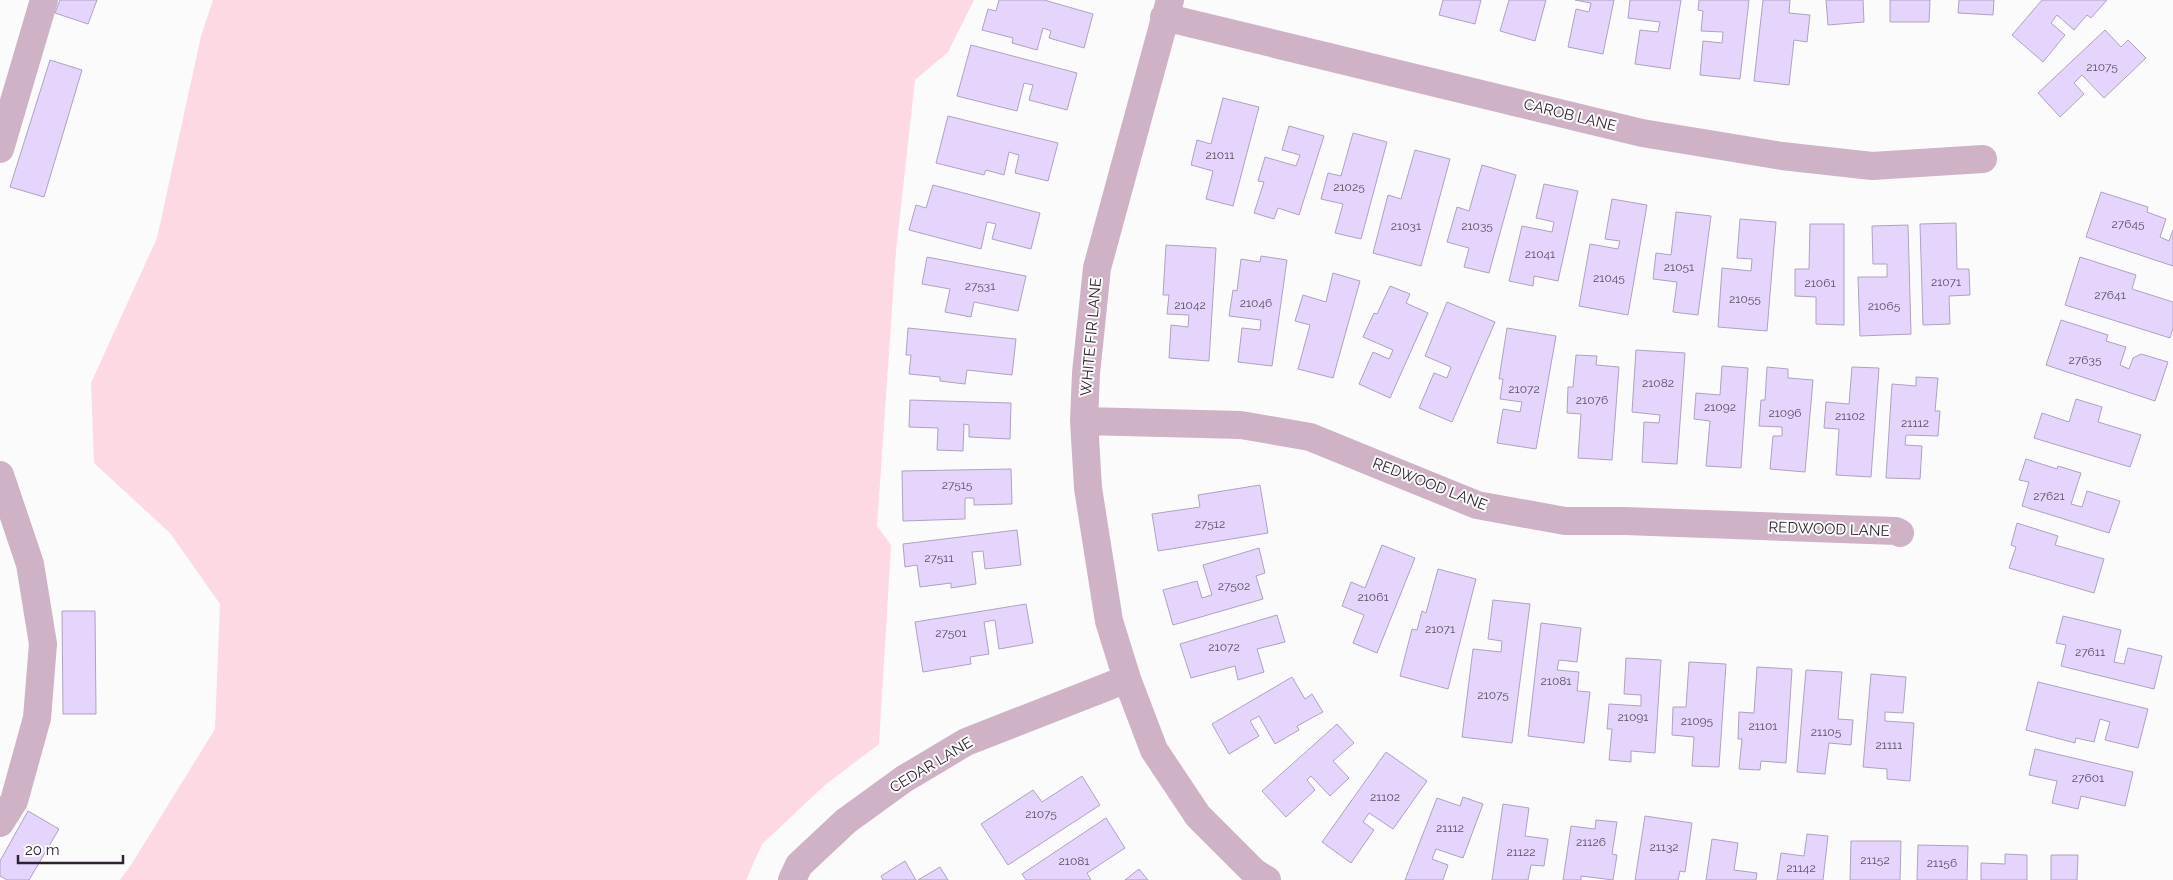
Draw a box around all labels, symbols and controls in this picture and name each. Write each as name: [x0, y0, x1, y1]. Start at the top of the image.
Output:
house number: 21075: [2086, 60, 2118, 74]
street label: CAROB LANE: [1522, 95, 1618, 135]
house number: 21011: [1205, 148, 1235, 162]
house number: 21025: [1333, 180, 1365, 194]
house number: 27645: [2111, 217, 2145, 231]
house number: 21031: [1391, 219, 1421, 233]
house number: 21035: [1461, 219, 1493, 233]
house number: 21041: [1525, 247, 1555, 261]
house number: 21051: [1664, 260, 1694, 274]
house number: 21045: [1593, 271, 1625, 285]
house number: 21071: [1931, 275, 1961, 289]
house number: 21061: [1804, 276, 1836, 290]
street label: WHITE FIR LANE: [1077, 277, 1105, 397]
house number: 27531: [965, 279, 995, 293]
house number: 27641: [2094, 288, 2126, 302]
house number: 21055: [1729, 292, 1761, 306]
house number: 21046: [1240, 296, 1272, 310]
house number: 21042: [1174, 298, 1206, 312]
house number: 21065: [1868, 299, 1901, 313]
house number: 27635: [2069, 353, 2102, 367]
house number: 21082: [1642, 376, 1674, 390]
house number: 21072: [1508, 382, 1540, 396]
house number: 21076: [1576, 393, 1608, 407]
house number: 21092: [1704, 400, 1736, 414]
house number: 21096: [1768, 406, 1802, 420]
house number: 21102: [1835, 409, 1865, 423]
house number: 21112: [1901, 416, 1929, 430]
street label: REDWOOD LANE: [1370, 454, 1490, 514]
house number: 27515: [942, 478, 973, 492]
house number: 27621: [2033, 489, 2065, 503]
house number: 27512: [1195, 517, 1225, 531]
street label: REDWOOD LANE: [1768, 518, 1890, 540]
house number: 27511: [924, 551, 954, 565]
house number: 27502: [1218, 579, 1250, 593]
house number: 21061: [1357, 590, 1389, 604]
house number: 21071: [1425, 622, 1455, 636]
house number: 27501: [935, 626, 967, 640]
house number: 21072: [1208, 640, 1240, 654]
house number: 27611: [2075, 645, 2105, 659]
house number: 21081: [1541, 674, 1571, 688]
house number: 21075: [1477, 688, 1509, 702]
house number: 21091: [1618, 710, 1648, 724]
house number: 21095: [1681, 714, 1714, 728]
house number: 21101: [1748, 719, 1778, 733]
house number: 21105: [1811, 725, 1842, 739]
street label: CEDAR LANE: [886, 733, 976, 797]
house number: 21111: [1876, 738, 1902, 752]
house number: 27601: [2072, 771, 2104, 785]
house number: 21102: [1370, 790, 1400, 804]
house number: 21075: [1025, 807, 1057, 821]
house number: 21112: [1436, 821, 1464, 835]
scale bar: [18, 832, 122, 864]
house number: 21126: [1576, 835, 1606, 849]
house number: 21132: [1649, 840, 1679, 854]
text: 20 m: [25, 841, 60, 859]
house number: 21122: [1506, 845, 1536, 859]
house number: 21152: [1860, 853, 1890, 867]
house number: 21081: [1059, 854, 1089, 868]
house number: 21156: [1927, 856, 1957, 870]
house number: 21142: [1786, 861, 1816, 875]

